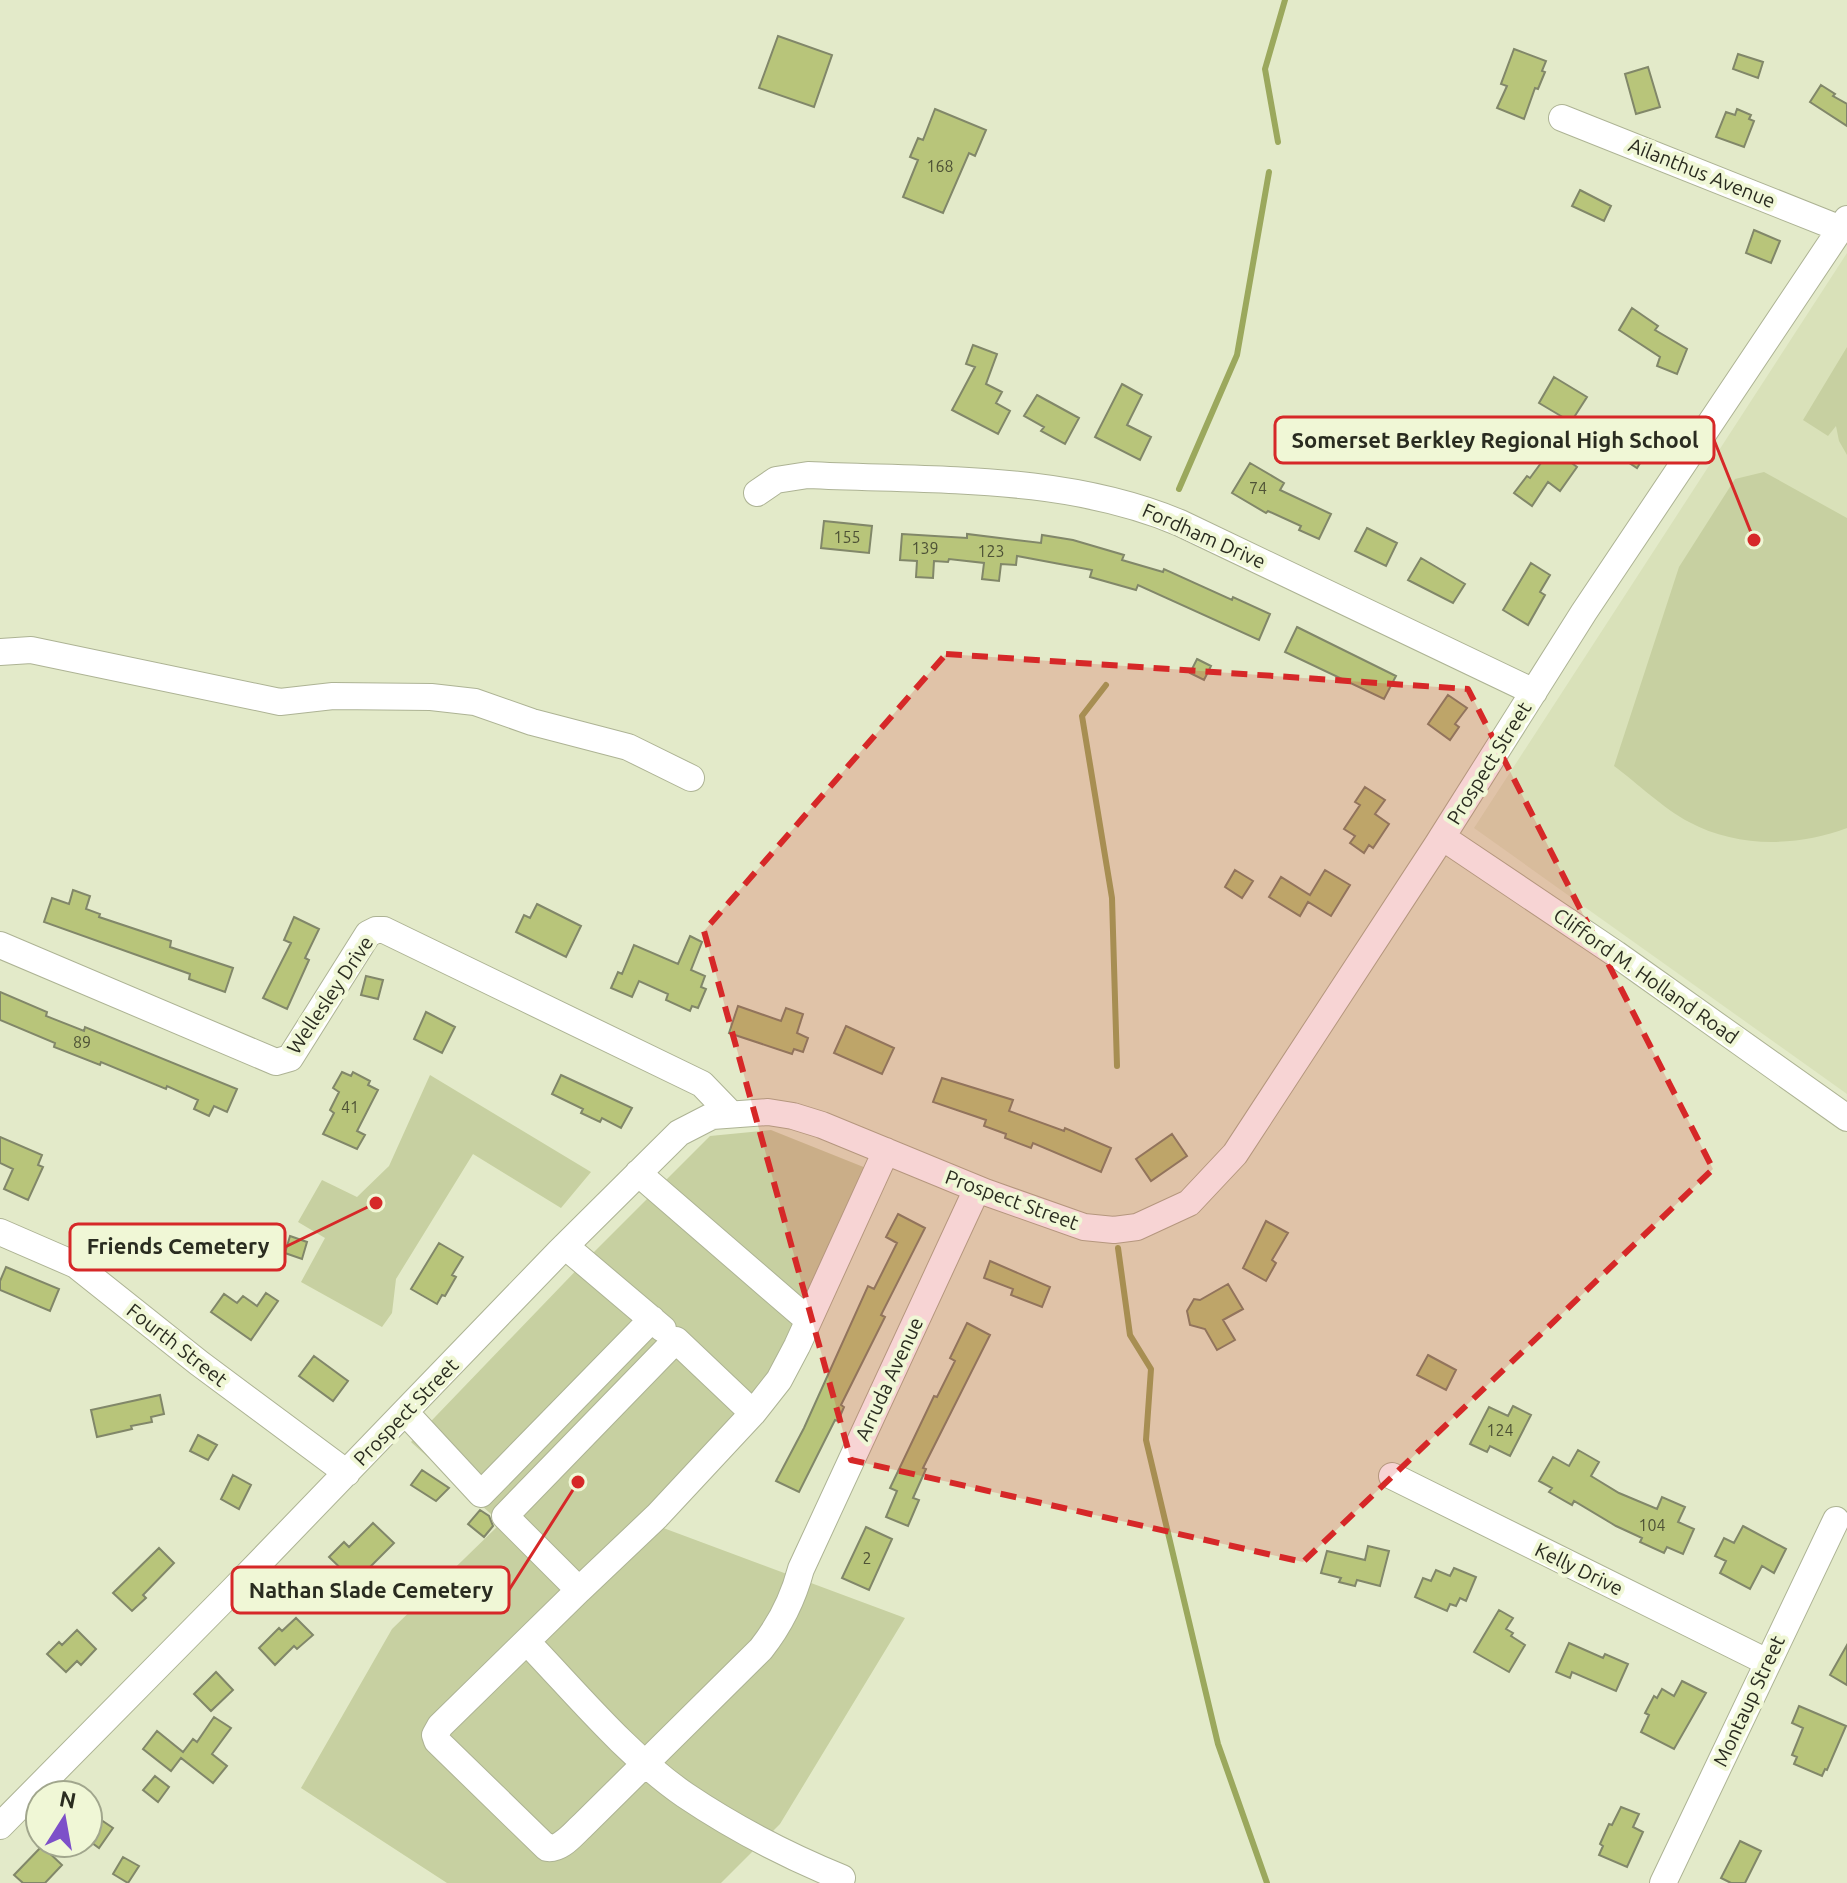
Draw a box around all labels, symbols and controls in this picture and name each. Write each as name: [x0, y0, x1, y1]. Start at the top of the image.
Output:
street label: Ailanthus Avenue: [1625, 133, 1779, 212]
house number: 168: [926, 157, 954, 175]
callout: Somerset Berkley Regional High School: [1275, 417, 1714, 463]
text: Somerset Berkley Regional High School: [1291, 427, 1699, 452]
house number: 74: [1249, 479, 1267, 497]
street label: Fordham Drive: [1139, 498, 1269, 573]
house number: 155: [833, 528, 861, 546]
house number: 139: [911, 539, 939, 557]
house number: 123: [977, 542, 1005, 560]
street label: Prospect Street: [1442, 697, 1536, 828]
street label: Clifford M. Holland Road: [1549, 903, 1743, 1048]
street label: Wellesley Drive: [282, 931, 377, 1058]
house number: 89: [73, 1033, 91, 1051]
house number: 41: [341, 1098, 359, 1116]
street label: Prospect Street: [942, 1165, 1082, 1234]
callout: Friends Cemetery: [70, 1224, 285, 1270]
text: Friends Cemetery: [87, 1233, 270, 1258]
street label: Fourth Street: [123, 1298, 232, 1391]
street label: Arruda Avenue: [850, 1313, 927, 1444]
street label: Prospect Street: [349, 1353, 463, 1470]
house number: 124: [1486, 1421, 1514, 1439]
house number: 104: [1638, 1516, 1666, 1534]
street label: Kelly Drive: [1532, 1537, 1627, 1600]
house number: 2: [862, 1549, 872, 1567]
callout: Nathan Slade Cemetery: [232, 1567, 509, 1613]
text: Nathan Slade Cemetery: [249, 1577, 494, 1602]
street label: Montaup Street: [1708, 1631, 1789, 1770]
north arrow: [24, 1779, 104, 1859]
text: N: [57, 1785, 78, 1813]

